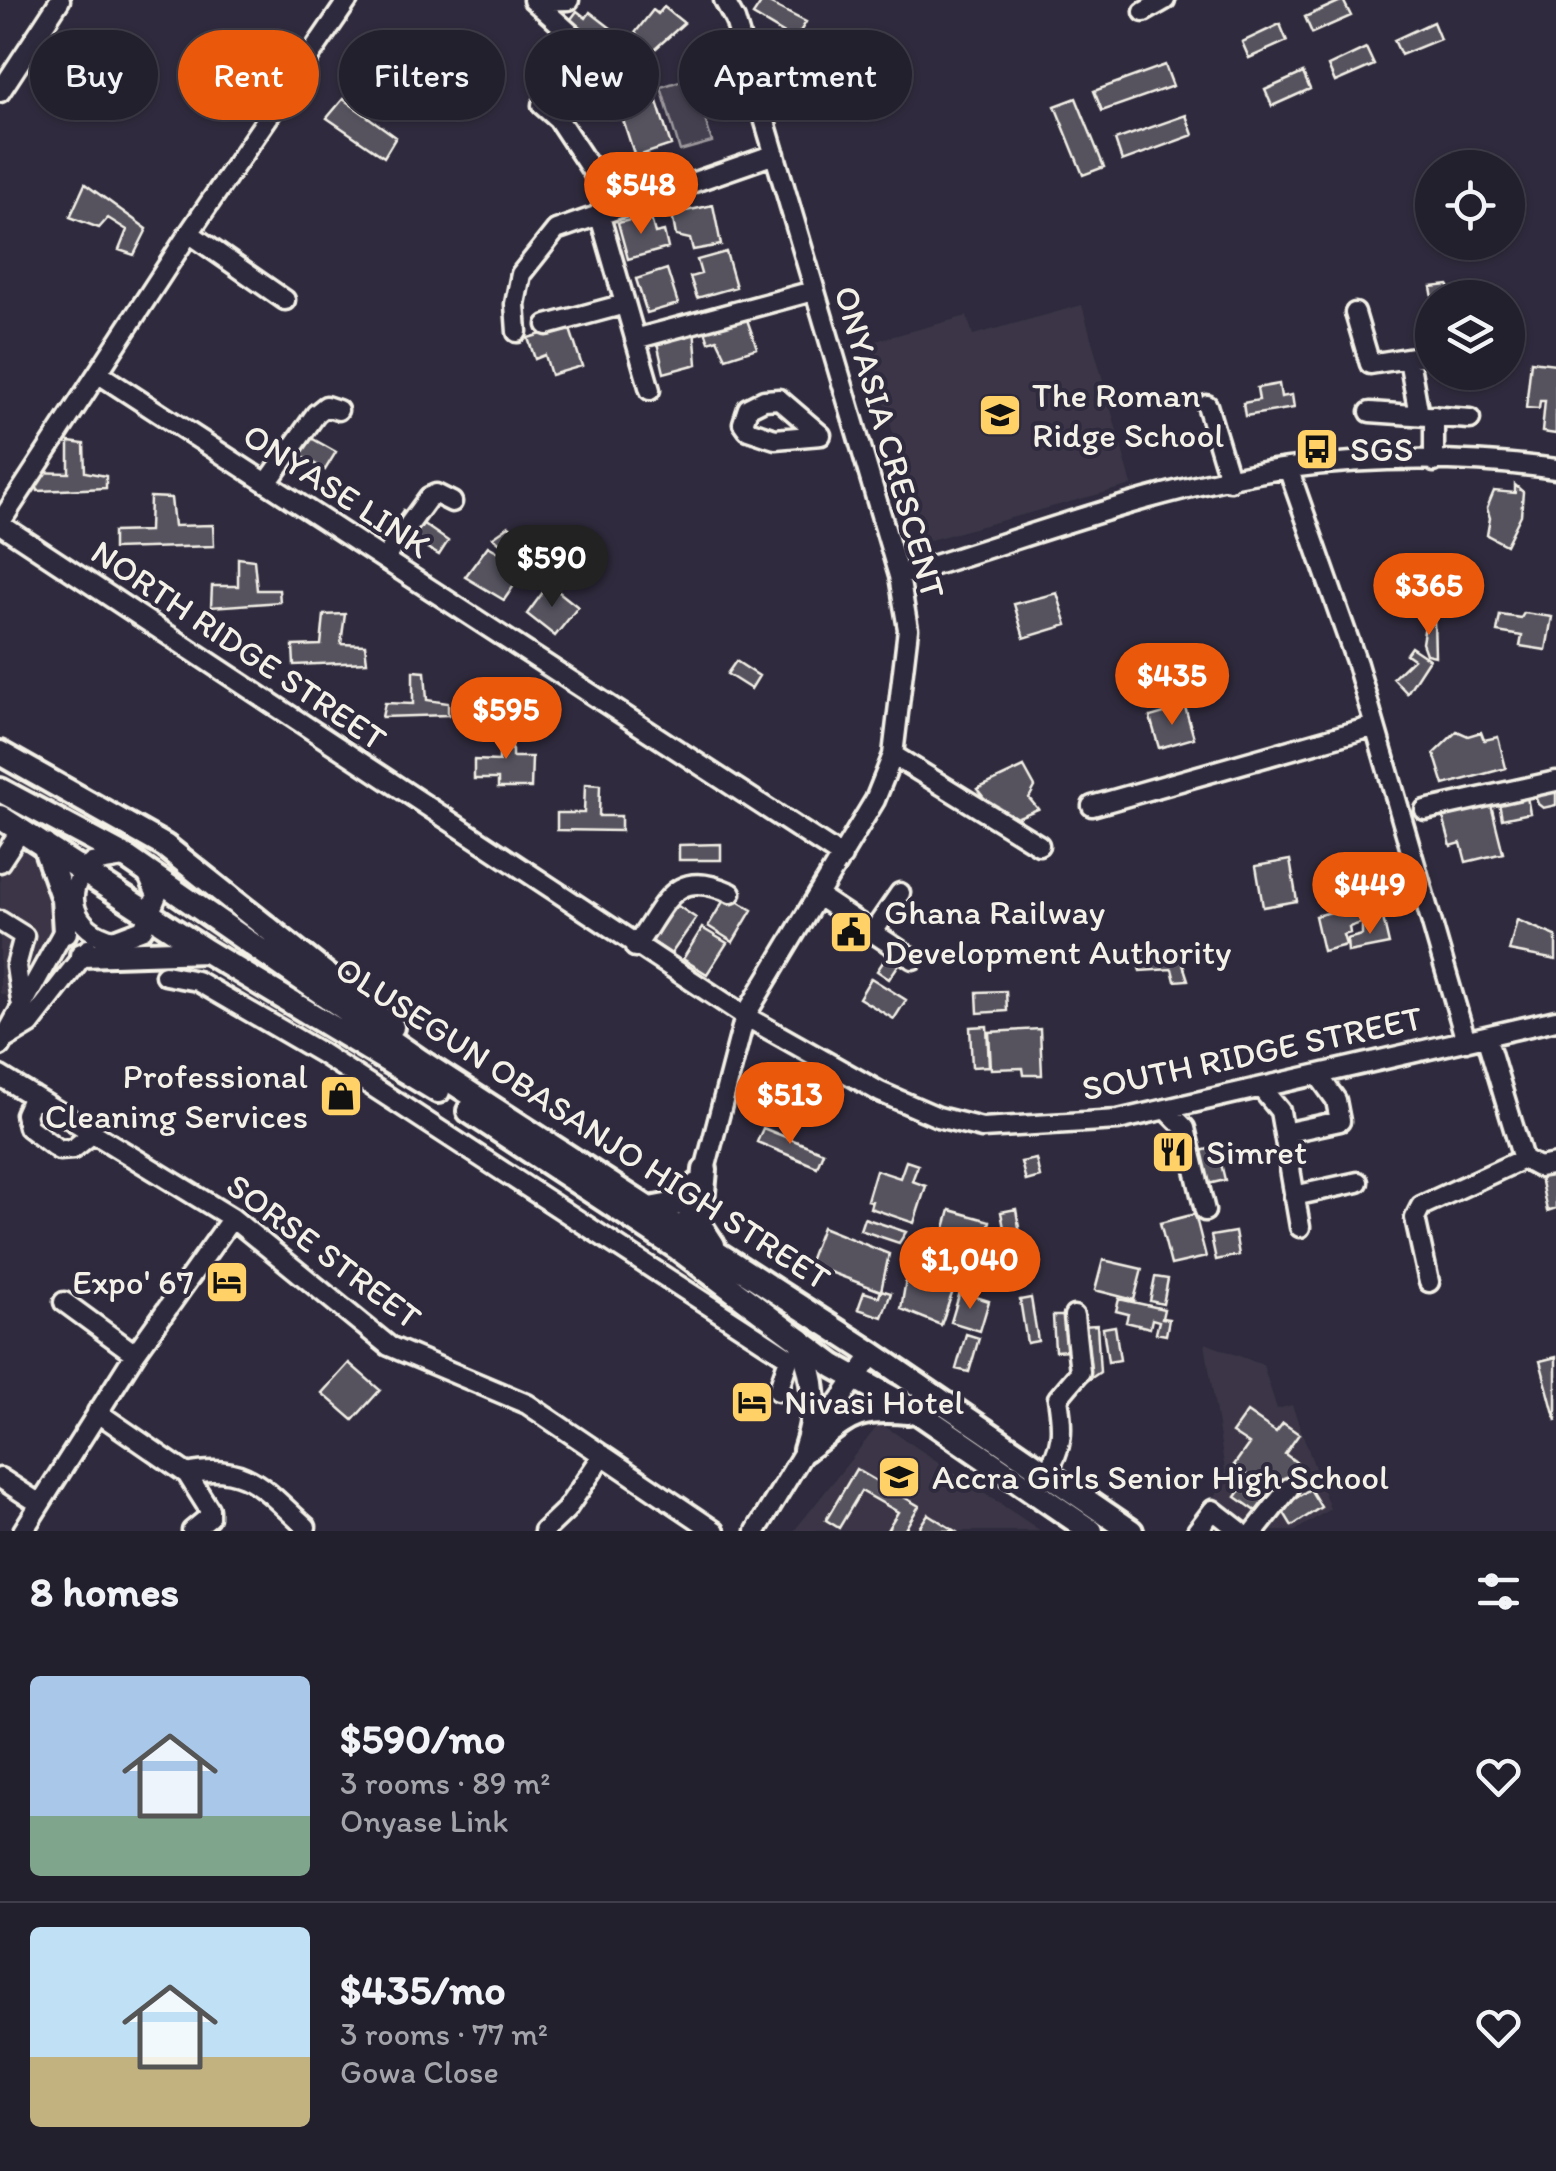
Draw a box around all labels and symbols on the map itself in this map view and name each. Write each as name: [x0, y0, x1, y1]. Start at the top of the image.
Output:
pin: $548: [582, 152, 700, 237]
street label: ONYASIA CRESCENT: [825, 281, 955, 603]
place label: The Roman Ridge School: [1032, 374, 1224, 456]
school or university icon: The Roman Ridge School: [977, 392, 1023, 438]
street label: ONYASE LINK: [235, 414, 439, 566]
bus stop icon: SGS: [1294, 426, 1340, 472]
place label: SGS: [1350, 428, 1414, 470]
pin: $590: [493, 525, 611, 610]
street label: NORTH RIDGE STREET: [84, 531, 395, 760]
pin: $365: [1370, 553, 1488, 638]
pin: $435: [1113, 643, 1231, 728]
pin: $595: [447, 677, 565, 762]
pin: $449: [1311, 852, 1429, 937]
place label: Ghana Railway Development Authority: [884, 891, 1231, 973]
public building icon: Ghana Railway Development Authority: [828, 909, 874, 955]
street label: OLUSEGUN OBASANJO HIGH STREET: [327, 947, 839, 1299]
street label: SOUTH RIDGE STREET: [1078, 996, 1427, 1110]
place label: Professional Cleaning Services: [45, 1055, 308, 1137]
pin: $513: [731, 1062, 849, 1147]
shop icon: Professional Cleaning Services: [318, 1073, 364, 1119]
restaurant icon: Simret: [1150, 1129, 1196, 1175]
place label: Simret: [1206, 1131, 1307, 1173]
street label: SORSE STREET: [218, 1164, 430, 1338]
pin: $1,040: [889, 1227, 1051, 1312]
hotel icon: Expo' 67: [204, 1259, 250, 1305]
place label: Expo' 67: [72, 1261, 194, 1303]
hotel icon: Nivasi Hotel: [729, 1379, 775, 1425]
place label: Nivasi Hotel: [784, 1381, 964, 1423]
school or university icon: Accra Girls Senior High School: [876, 1454, 922, 1500]
place label: Accra Girls Senior High School: [932, 1456, 1389, 1498]

